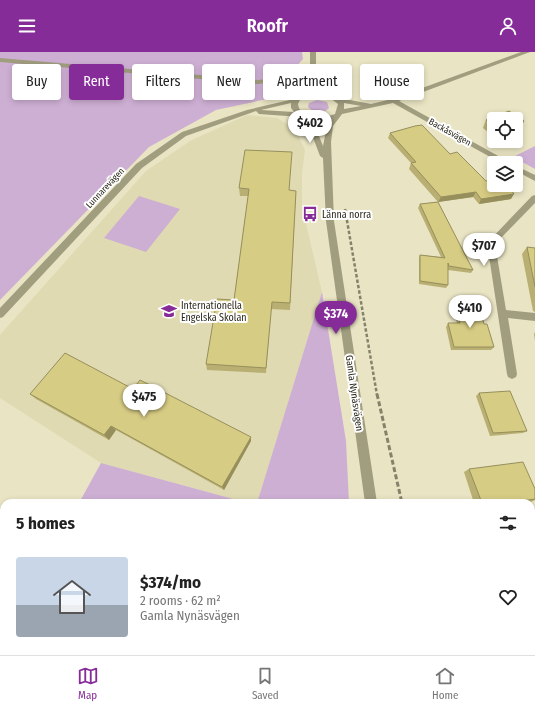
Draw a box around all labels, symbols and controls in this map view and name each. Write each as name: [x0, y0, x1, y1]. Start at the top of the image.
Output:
icon: menu: [16, 15, 38, 37]
text: Roofr: [247, 15, 288, 37]
icon: person: [497, 15, 519, 37]
chip: Buy: [12, 64, 61, 100]
chip: Rent: [69, 64, 124, 100]
chip: Filters: [132, 64, 194, 100]
chip: New: [202, 64, 255, 100]
chip: Apartment: [263, 64, 352, 100]
chip: House: [360, 64, 424, 100]
pin: $402: [286, 110, 334, 144]
map controls: [487, 112, 523, 192]
button: locate: [487, 112, 523, 148]
text: $402: [297, 115, 323, 130]
street label: Backåsvägen: [427, 116, 473, 148]
button: layers: [487, 156, 523, 192]
street label: Lunnarevägen: [84, 166, 126, 210]
bus stop icon: Länna norra: [301, 205, 319, 223]
place label: Länna norra: [322, 209, 371, 221]
pin: $707: [460, 233, 508, 267]
text: $707: [472, 238, 496, 253]
pin: $410: [446, 295, 494, 329]
place label: Internationella Engelska Skolan: [181, 300, 247, 324]
text: $410: [458, 300, 482, 315]
pin: $374: [312, 301, 360, 335]
school or university icon: Internationella Engelska Skolan: [160, 302, 178, 320]
text: $374: [324, 306, 348, 321]
street label: Gamla Nynäsvägen: [343, 354, 365, 432]
pin: $475: [120, 384, 168, 418]
text: $475: [132, 389, 156, 404]
icon: filters: [497, 512, 519, 534]
text: 5 homes: [16, 513, 75, 534]
text: $374/mo: [140, 572, 201, 593]
icon: home: [48, 573, 96, 621]
icon: heart: [497, 586, 519, 608]
text: 2 rooms · 62 m²: [140, 593, 221, 608]
text: Gamla Nynäsvägen: [140, 608, 240, 623]
tab: Map: [77, 665, 99, 702]
tab: Saved: [252, 665, 279, 702]
tab: Home: [432, 665, 458, 702]

